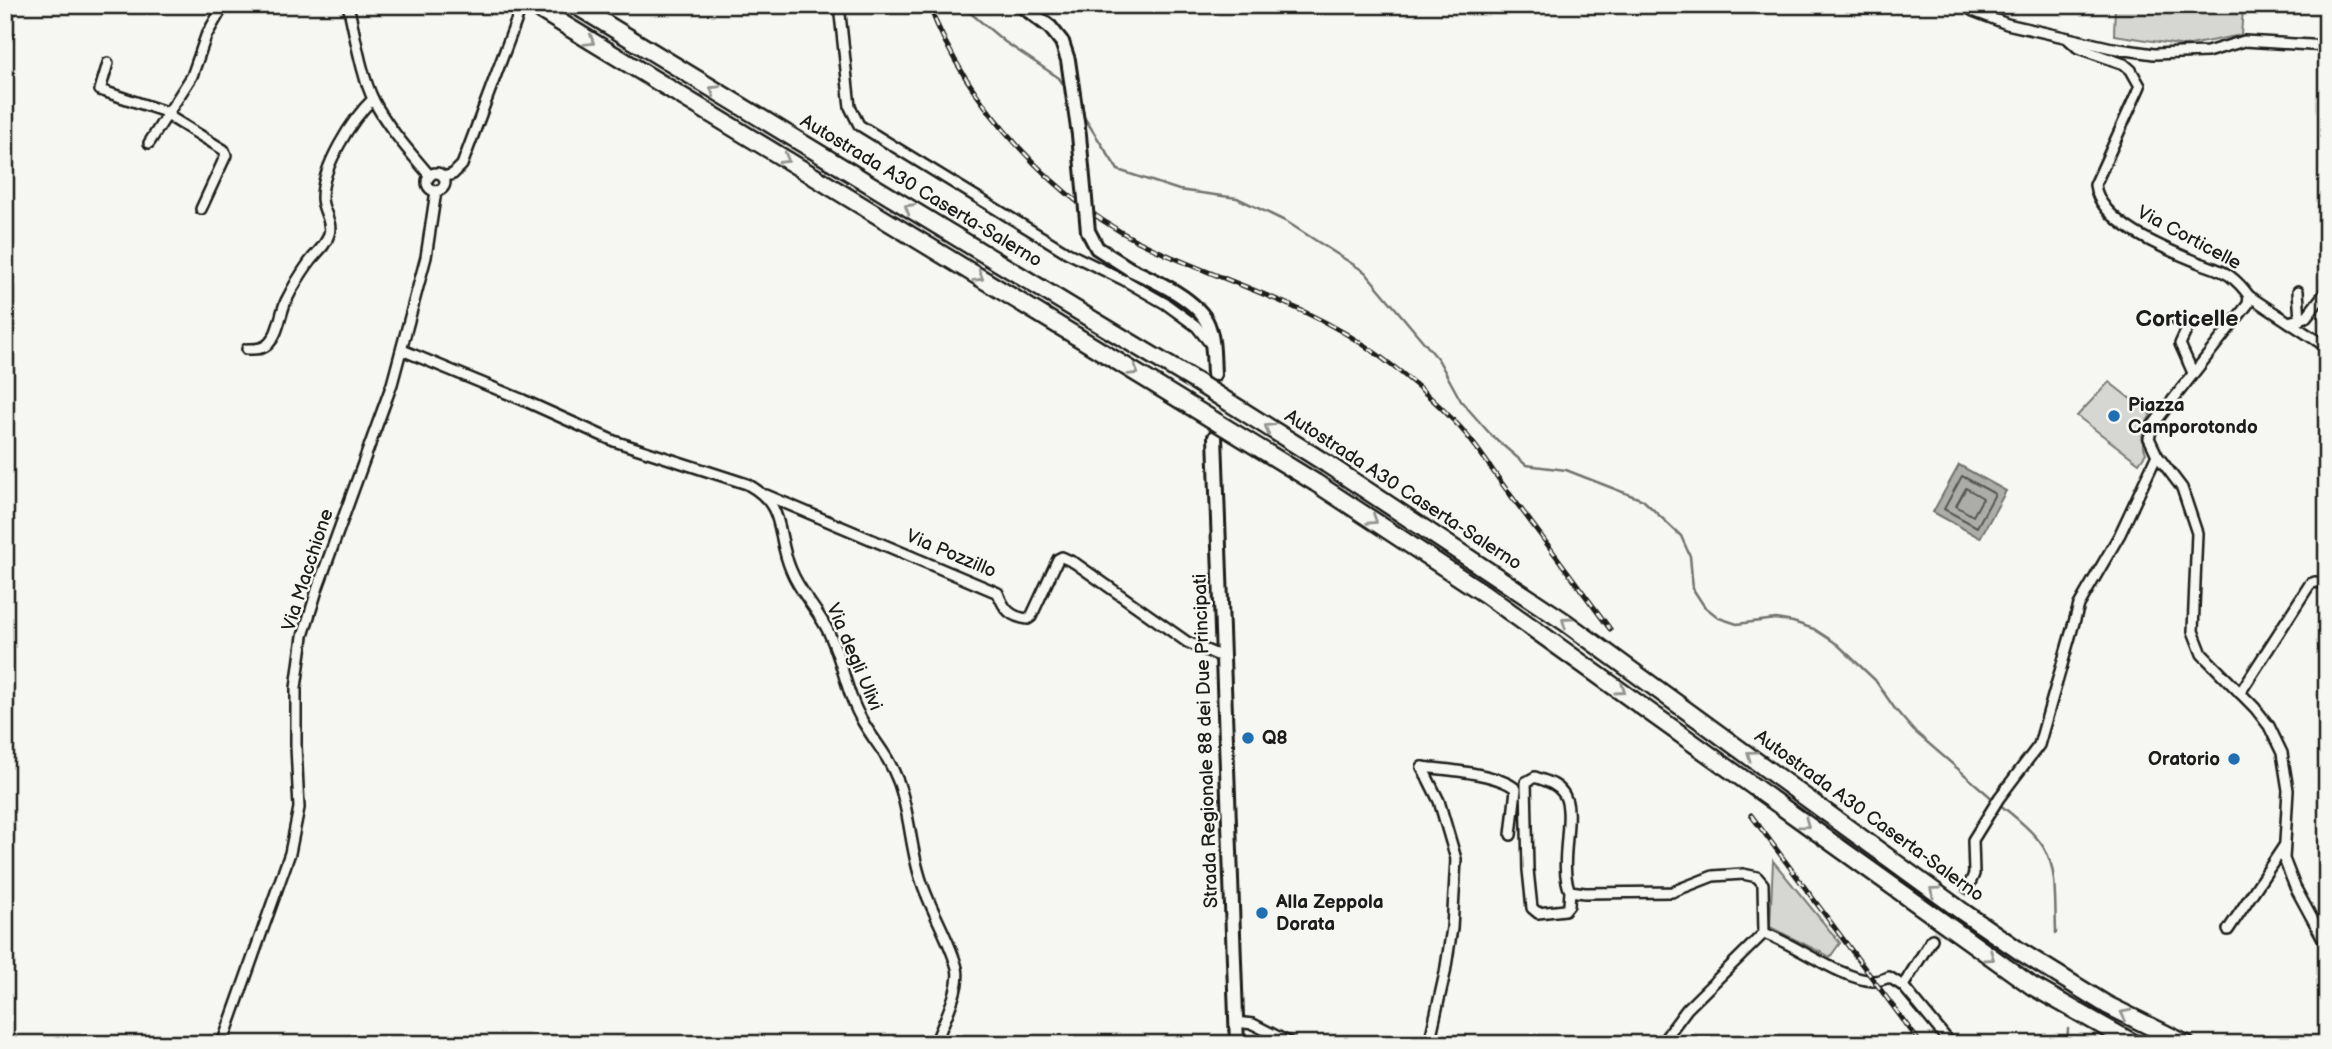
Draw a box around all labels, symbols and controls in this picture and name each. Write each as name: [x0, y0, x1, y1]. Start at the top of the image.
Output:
one-way arrow: [583, 33, 596, 46]
one-way arrow: [709, 85, 722, 98]
street label: Autostrada A30 Caserta-Salerno: [796, 110, 1046, 272]
one-way arrow: [777, 151, 790, 164]
street label: Via Corticelle: [2133, 201, 2245, 275]
one-way arrow: [903, 204, 916, 217]
one-way arrow: [972, 269, 985, 282]
district label: Corticelle: [2136, 305, 2238, 333]
one-way arrow: [1126, 363, 1139, 376]
place label: Piazza Camporotondo: [2128, 394, 2258, 439]
street label: Autostrada A30 Caserta-Salerno: [1280, 405, 1526, 575]
marker: Piazza Camporotondo: [2106, 408, 2122, 424]
one-way arrow: [1264, 423, 1277, 436]
street label: Via Macchione: [277, 506, 339, 634]
one-way arrow: [1365, 512, 1378, 525]
street label: Via Pozzillo: [902, 525, 1000, 583]
street label: Strada Regionale 88 dei Due Principati: [1189, 573, 1223, 909]
street label: Via degli Ulivi: [821, 600, 887, 714]
one-way arrow: [1561, 618, 1574, 630]
one-way arrow: [1613, 682, 1626, 694]
street label: Autostrada A30 Caserta-Salerno: [1750, 725, 1988, 907]
place label: Q8: [1262, 727, 1288, 750]
marker: Q8: [1240, 730, 1256, 746]
place label: Oratorio: [2148, 748, 2220, 771]
one-way arrow: [1746, 751, 1758, 764]
marker: Oratorio: [2226, 751, 2242, 767]
one-way arrow: [1797, 816, 1810, 828]
one-way arrow: [1929, 886, 1941, 899]
place label: Alla Zeppola Dorata: [1275, 891, 1384, 936]
marker: Alla Zeppola Dorata: [1254, 905, 1270, 921]
one-way arrow: [1982, 949, 1995, 961]
one-way arrow: [2120, 1008, 2132, 1022]

